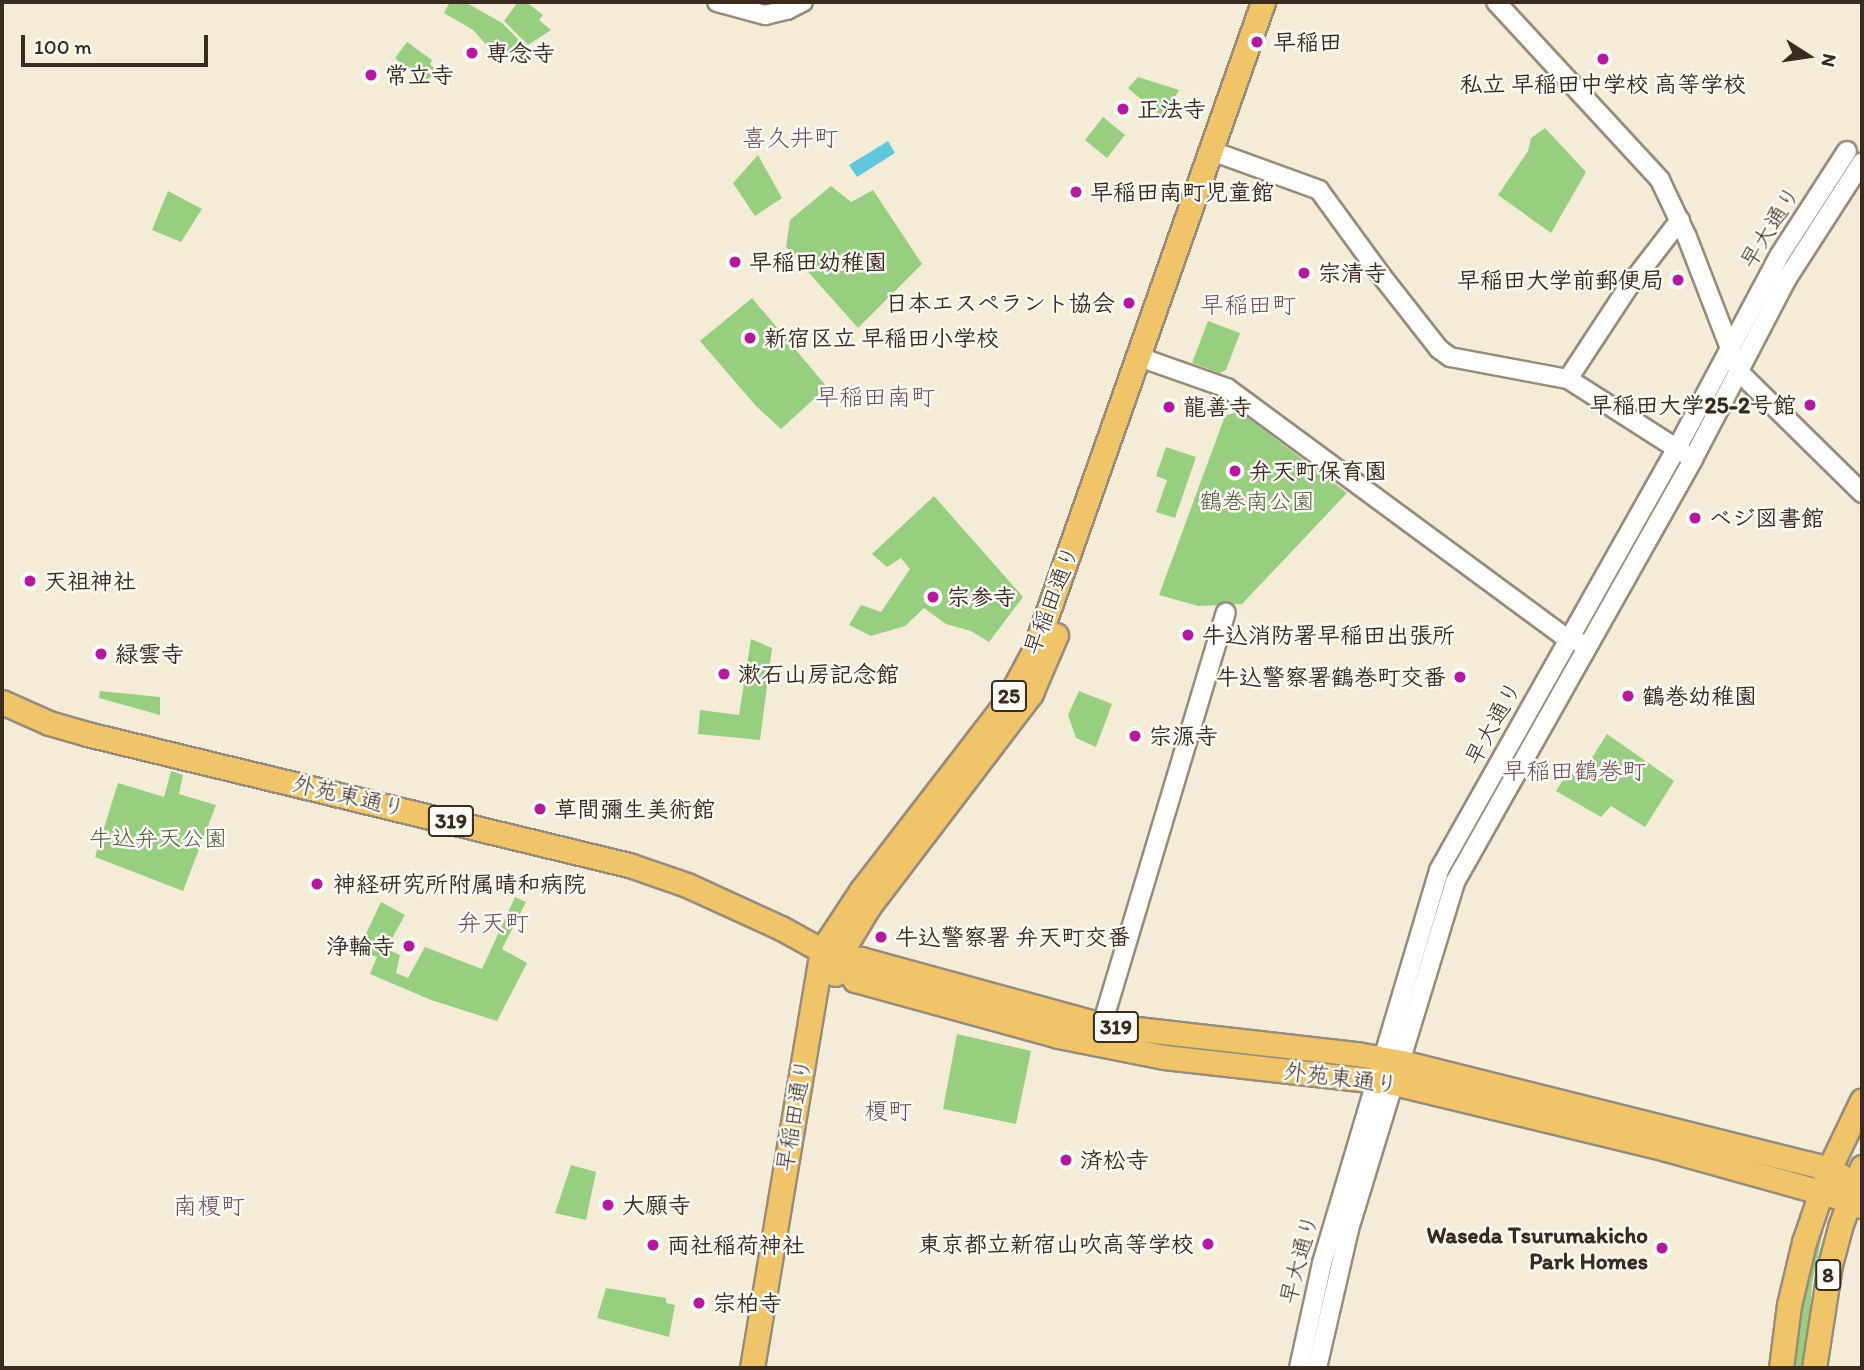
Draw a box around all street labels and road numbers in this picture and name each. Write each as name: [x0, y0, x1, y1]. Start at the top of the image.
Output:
street label: 早大通り: [1734, 181, 1806, 273]
street label: 早稲田通り: [1018, 541, 1084, 659]
street label: 早大通り: [1459, 676, 1527, 770]
road number: 25: [990, 678, 1028, 714]
street label: 外苑東通り: [290, 770, 408, 822]
road number: 319: [426, 804, 476, 838]
road number: 319: [1092, 1010, 1140, 1044]
street label: 早稲田通り: [770, 1056, 818, 1174]
street label: 外苑東通り: [1282, 1057, 1400, 1099]
street label: 早大通り: [1274, 1211, 1324, 1307]
road number: 8: [1814, 1258, 1842, 1292]

